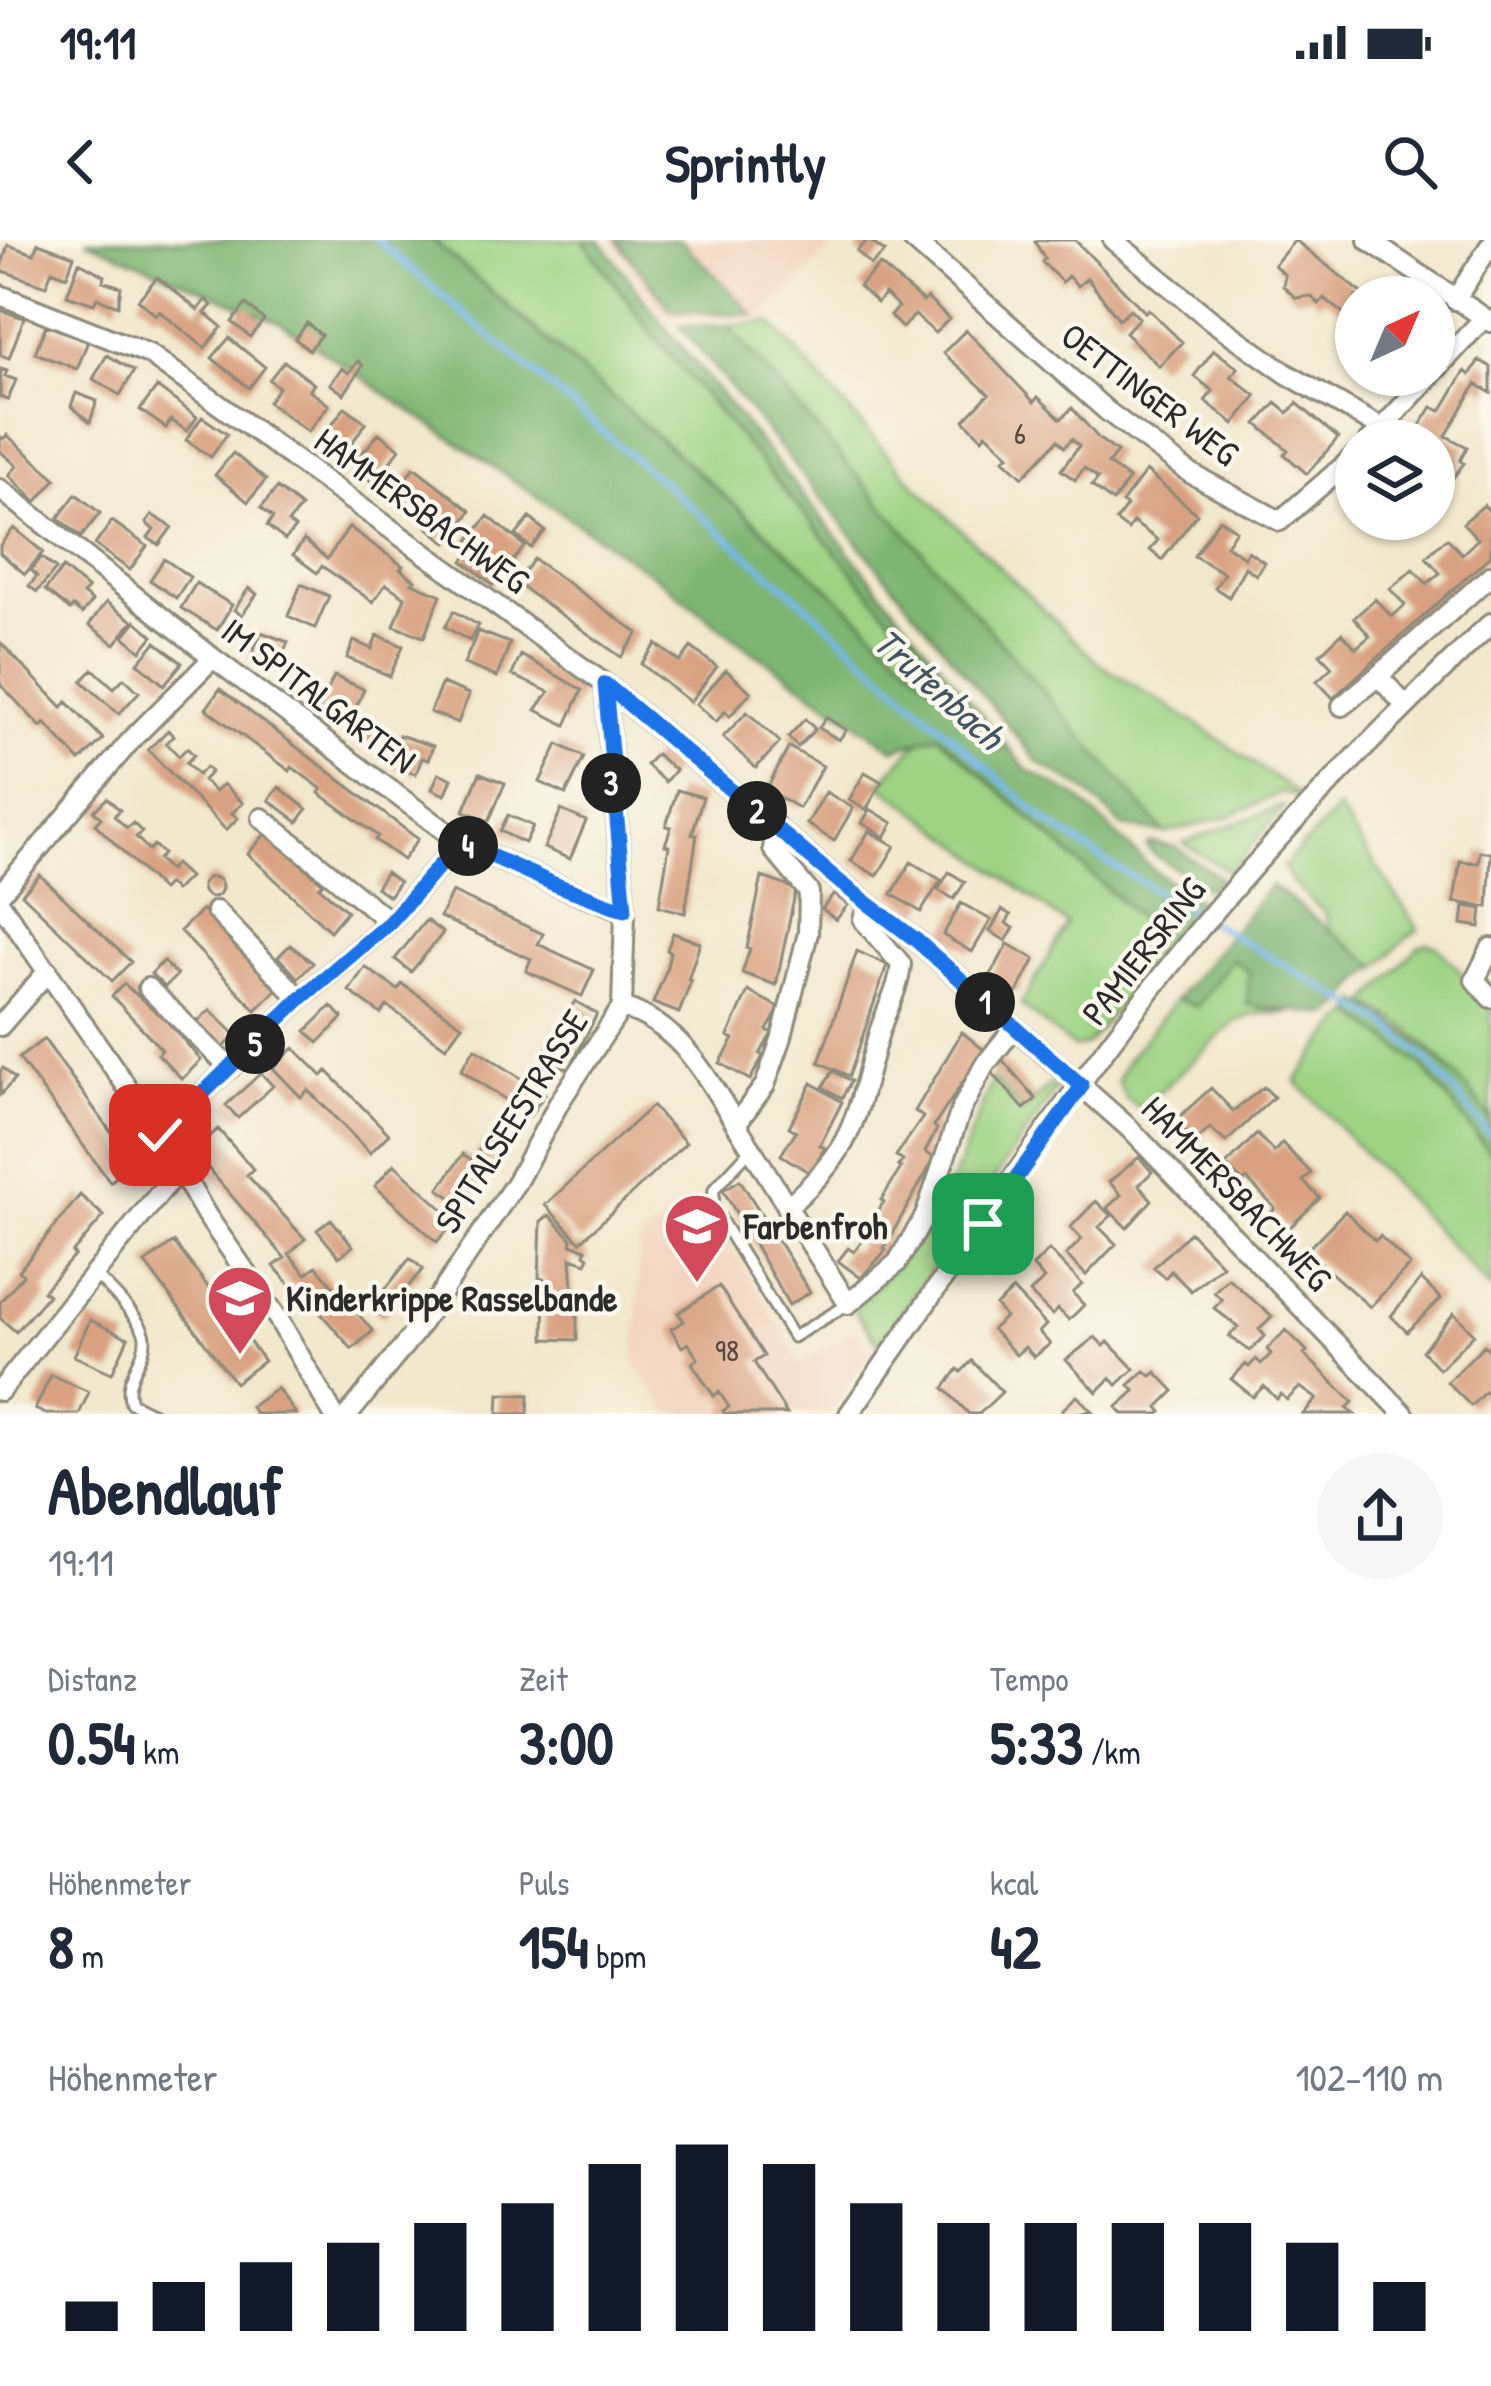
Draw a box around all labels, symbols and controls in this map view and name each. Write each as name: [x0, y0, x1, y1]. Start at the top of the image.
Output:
text: 19:11: [60, 12, 136, 73]
text: Sprintly: [665, 126, 826, 199]
icon: back: [48, 129, 114, 195]
icon: search: [1377, 129, 1443, 195]
north arrow: [1335, 276, 1455, 396]
map controls: [1335, 276, 1455, 540]
street label: OETTINGER WEG: [1052, 311, 1250, 477]
house number: 6: [1014, 413, 1026, 453]
street label: HAMMERSBACHWEG: [305, 415, 540, 604]
button: layers: [1335, 420, 1455, 540]
street label: IM SPITALGARTEN: [212, 605, 426, 784]
water label: Trutenbach: [863, 615, 1018, 762]
pin: 3: [581, 753, 641, 813]
text: 3: [604, 761, 618, 805]
pin: 2: [727, 781, 787, 841]
text: 2: [749, 789, 765, 833]
pin: 4: [438, 816, 498, 876]
text: 4: [462, 824, 474, 868]
street label: PAMIERSRING: [1069, 866, 1216, 1035]
pin: 1: [955, 972, 1015, 1032]
text: 1: [979, 980, 991, 1024]
street label: SPITALSEESTRASSE: [422, 1000, 599, 1242]
pin: 5: [225, 1014, 285, 1074]
text: 5: [248, 1022, 262, 1066]
pin: [109, 1084, 211, 1186]
street label: HAMMERSBACHWEG: [1132, 1084, 1344, 1301]
icon: check: [127, 1102, 193, 1168]
pin: [932, 1173, 1034, 1275]
school or university icon: Farbenfroh: [662, 1191, 732, 1285]
icon: arrive: [950, 1191, 1016, 1257]
place label: Farbenfroh: [743, 1201, 887, 1250]
school or university icon: Kinderkrippe Rasselbande: [205, 1263, 275, 1357]
place label: Kinderkrippe Rasselbande: [286, 1273, 618, 1323]
house number: 98: [715, 1330, 739, 1370]
text: Abendlauf: [48, 1445, 283, 1535]
button: share: [1317, 1453, 1443, 1579]
text: 19:11: [48, 1535, 114, 1588]
text: Distanz: [48, 1657, 137, 1701]
text: Zeit: [519, 1657, 568, 1701]
text: Tempo: [990, 1657, 1068, 1701]
text: 0.54: [48, 1701, 136, 1783]
text: 3:00: [519, 1701, 614, 1783]
text: 5:33: [990, 1701, 1083, 1783]
text: km: [136, 1730, 179, 1774]
text: /km: [1083, 1730, 1141, 1774]
text: Höhenmeter: [48, 1861, 191, 1905]
text: Puls: [519, 1861, 570, 1905]
text: kcal: [990, 1861, 1038, 1905]
text: 8: [48, 1905, 74, 1987]
text: 154: [519, 1905, 589, 1987]
text: 42: [990, 1905, 1041, 1987]
text: m: [74, 1934, 104, 1978]
text: bpm: [589, 1934, 646, 1978]
text: Höhenmeter: [48, 2050, 218, 2103]
text: 102–110 m: [1295, 2050, 1443, 2103]

